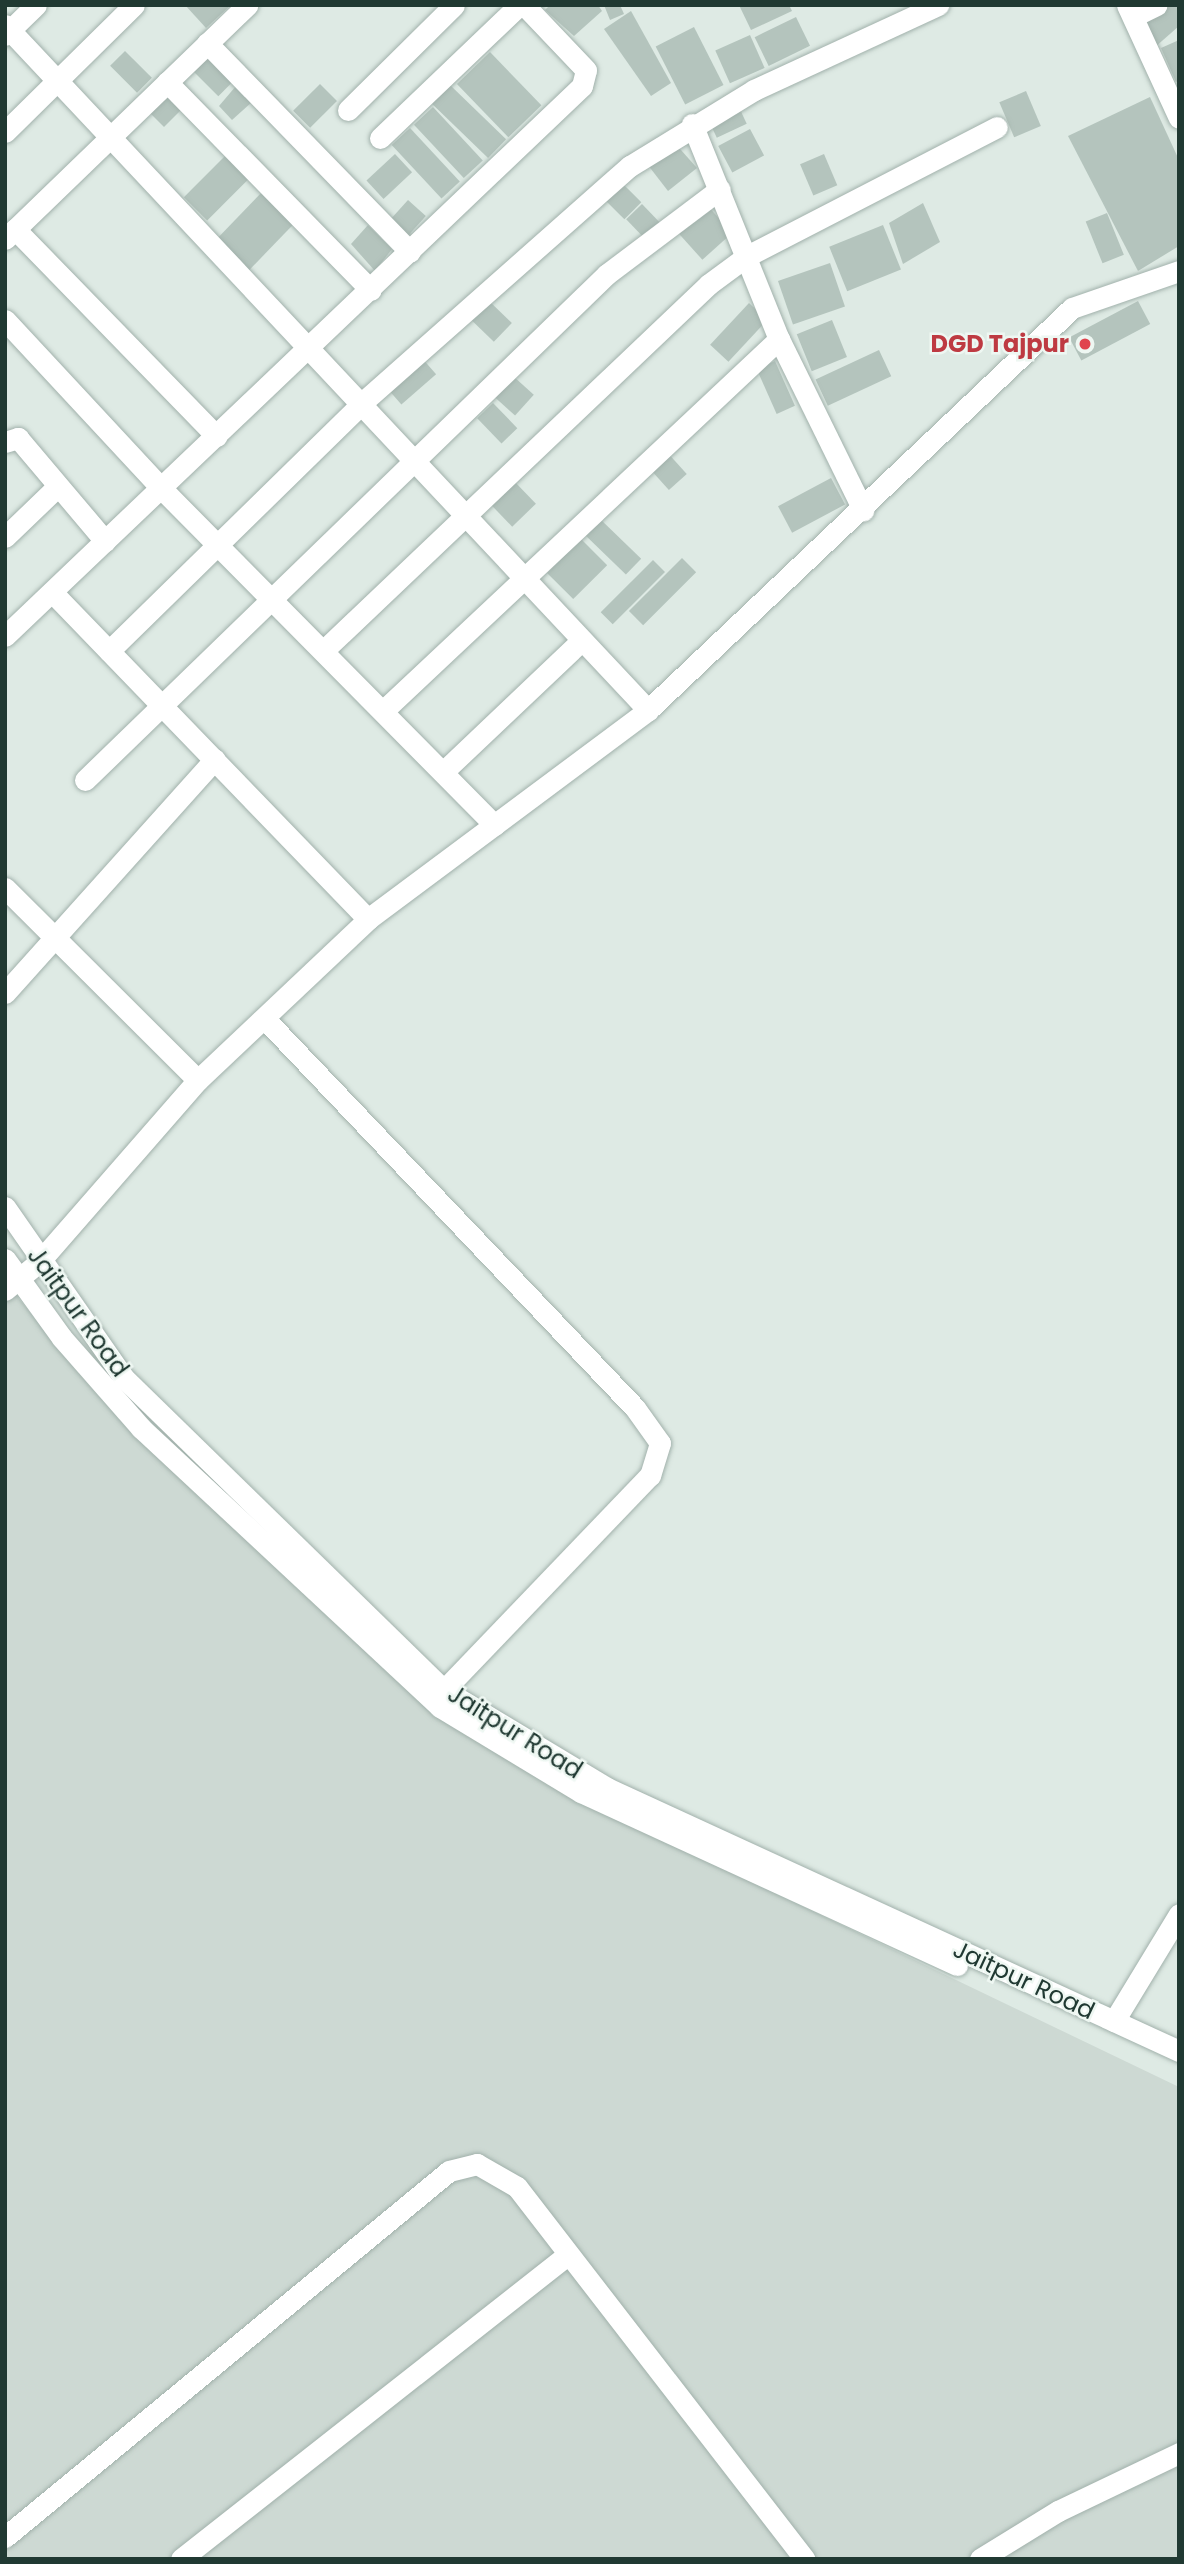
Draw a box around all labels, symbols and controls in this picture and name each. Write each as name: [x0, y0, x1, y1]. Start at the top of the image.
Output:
place label: DGD Tajpur: [930, 330, 1069, 358]
marker: DGD Tajpur: [1075, 334, 1095, 354]
street label: Jaitpur Road: [21, 1242, 135, 1382]
street label: Jaitpur Road: [443, 1679, 587, 1785]
street label: Jaitpur Road: [949, 1935, 1099, 2025]

